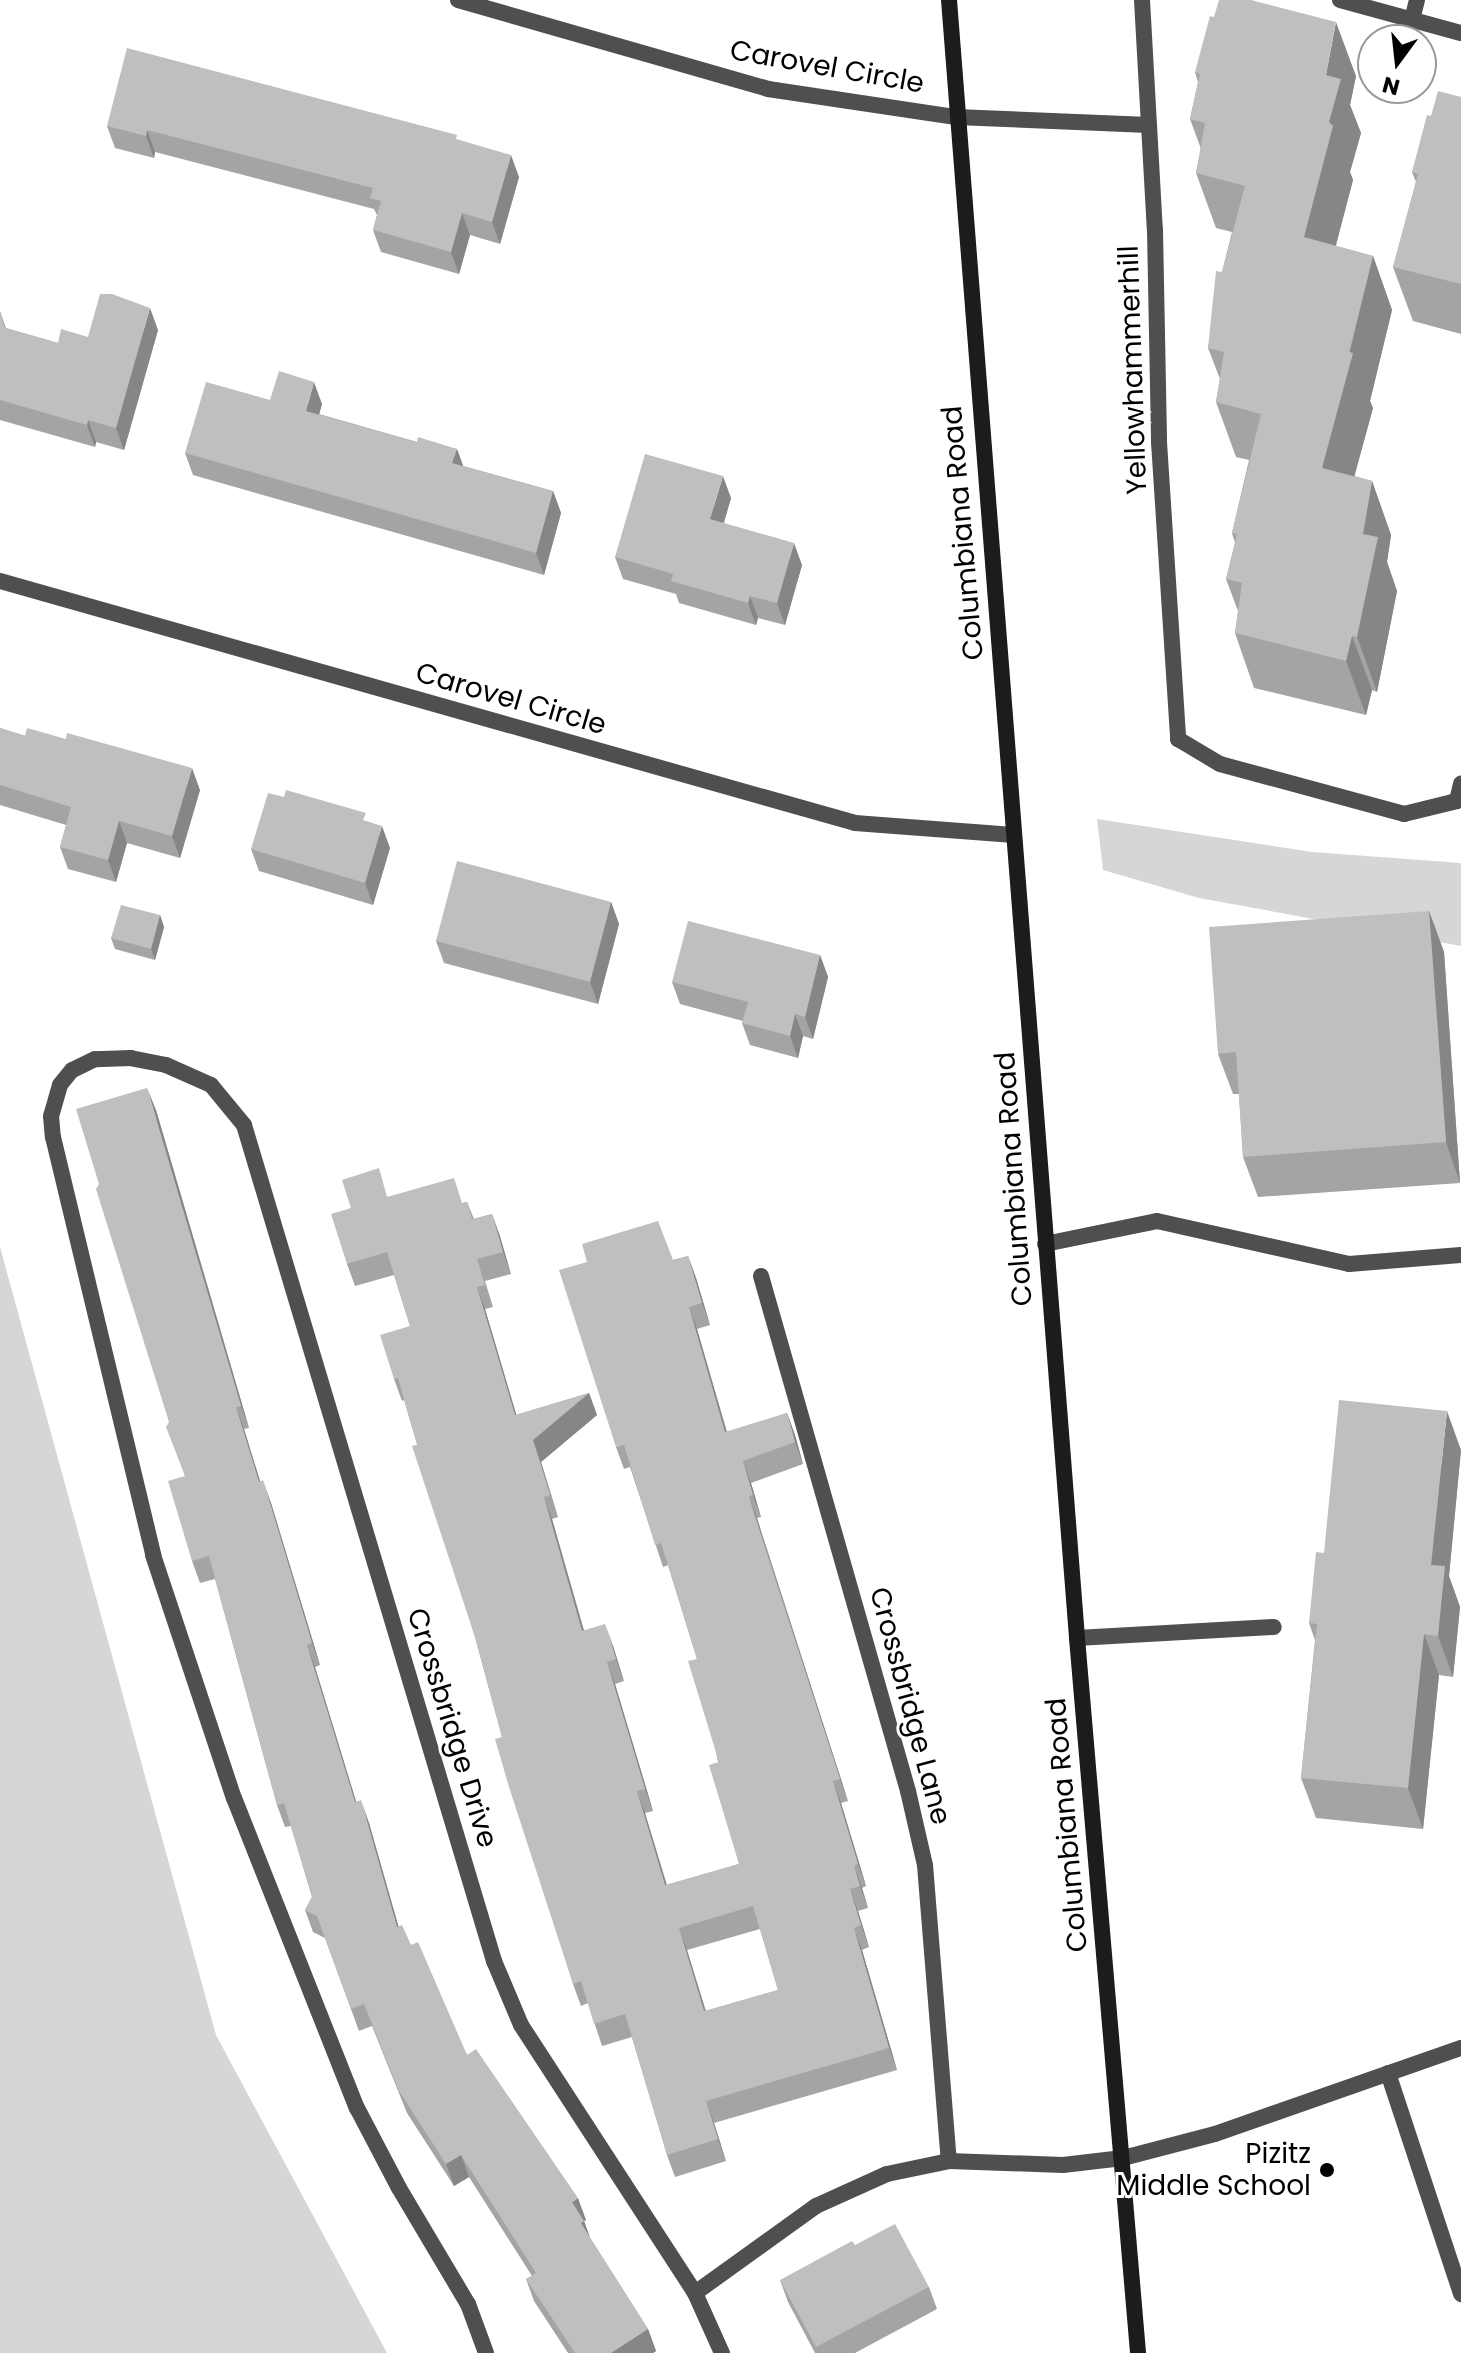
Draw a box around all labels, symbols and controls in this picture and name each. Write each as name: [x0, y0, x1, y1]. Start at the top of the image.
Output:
north arrow: [1357, 24, 1437, 104]
street label: Carovel Circle: [727, 33, 927, 101]
text: N: [1379, 69, 1403, 103]
street label: Yellowhammerhill: [1112, 245, 1154, 495]
street label: Columbiana Road: [935, 404, 991, 662]
street label: Carovel Circle: [412, 656, 610, 742]
street label: Columbiana Road: [988, 1051, 1040, 1307]
street label: Crossbridge Lane: [862, 1584, 958, 1828]
street label: Crossbridge Drive: [400, 1604, 504, 1852]
street label: Columbiana Road: [1039, 1696, 1095, 1954]
place label: Pizitz Middle School: [1116, 2137, 1311, 2203]
marker: Pizitz Middle School: [1318, 2161, 1336, 2179]

